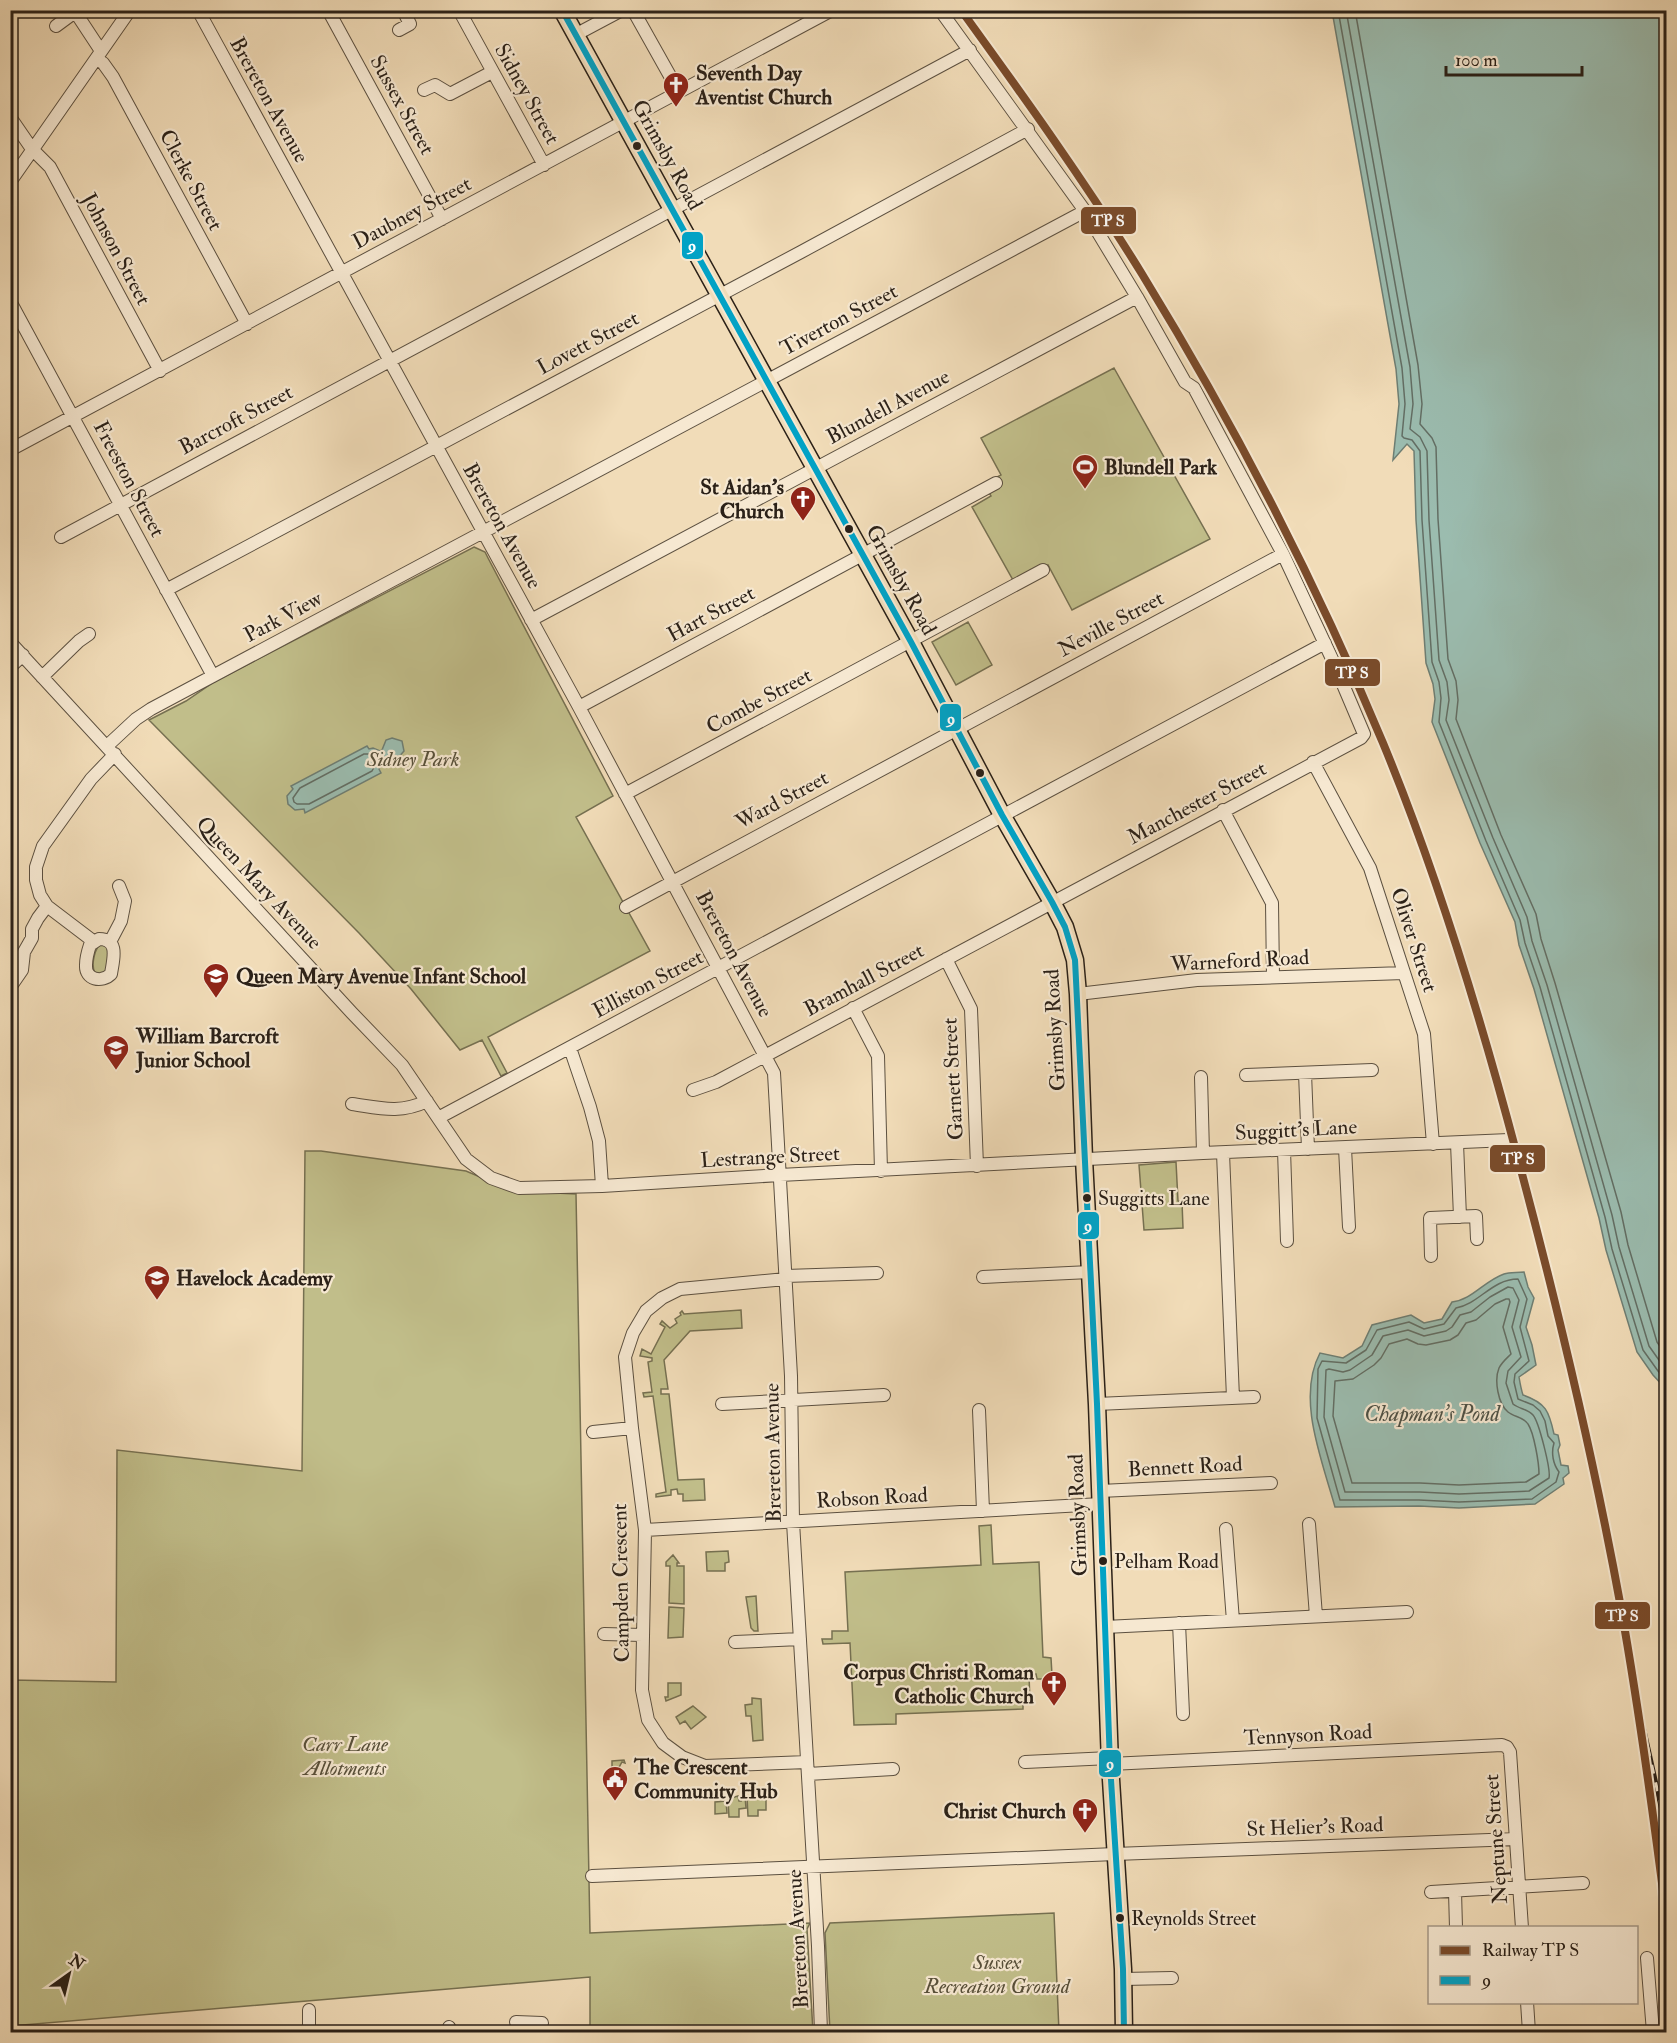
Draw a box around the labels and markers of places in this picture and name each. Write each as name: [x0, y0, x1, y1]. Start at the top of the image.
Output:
place label: Seventh Day Aventist Church: [695, 60, 832, 111]
church icon: Seventh Day Aventist Church: [661, 70, 691, 108]
unlabelled marker: [631, 140, 643, 152]
sports icon: Blundell Park: [1070, 452, 1100, 490]
place label: Blundell Park: [1104, 454, 1218, 481]
place label: St Aidan's Church: [700, 474, 784, 525]
church icon: St Aidan's Church: [788, 484, 818, 522]
unlabelled marker: [843, 523, 855, 535]
unlabelled marker: [974, 767, 986, 779]
school or university icon: Queen Mary Avenue Infant School: [201, 961, 231, 999]
place label: Queen Mary Avenue Infant School: [236, 963, 527, 990]
place label: William Barcroft Junior School: [135, 1023, 279, 1074]
school or university icon: William Barcroft Junior School: [101, 1033, 131, 1071]
place label: Suggitts Lane: [1098, 1186, 1210, 1211]
marker: Suggitts Lane: [1081, 1192, 1093, 1204]
school or university icon: Havelock Academy: [142, 1263, 172, 1301]
place label: Havelock Academy: [176, 1265, 333, 1292]
place label: Pelham Road: [1114, 1549, 1219, 1574]
marker: Pelham Road: [1097, 1555, 1109, 1567]
place label: Corpus Christi Roman Catholic Church: [843, 1659, 1034, 1710]
church icon: Corpus Christi Roman Catholic Church: [1039, 1669, 1069, 1707]
place label: The Crescent Community Hub: [633, 1754, 778, 1805]
public building icon: The Crescent Community Hub: [600, 1764, 630, 1802]
church icon: Christ Church: [1070, 1796, 1100, 1834]
place label: Christ Church: [943, 1798, 1066, 1825]
place label: Reynolds Street: [1131, 1906, 1257, 1931]
marker: Reynolds Street: [1114, 1912, 1126, 1924]

